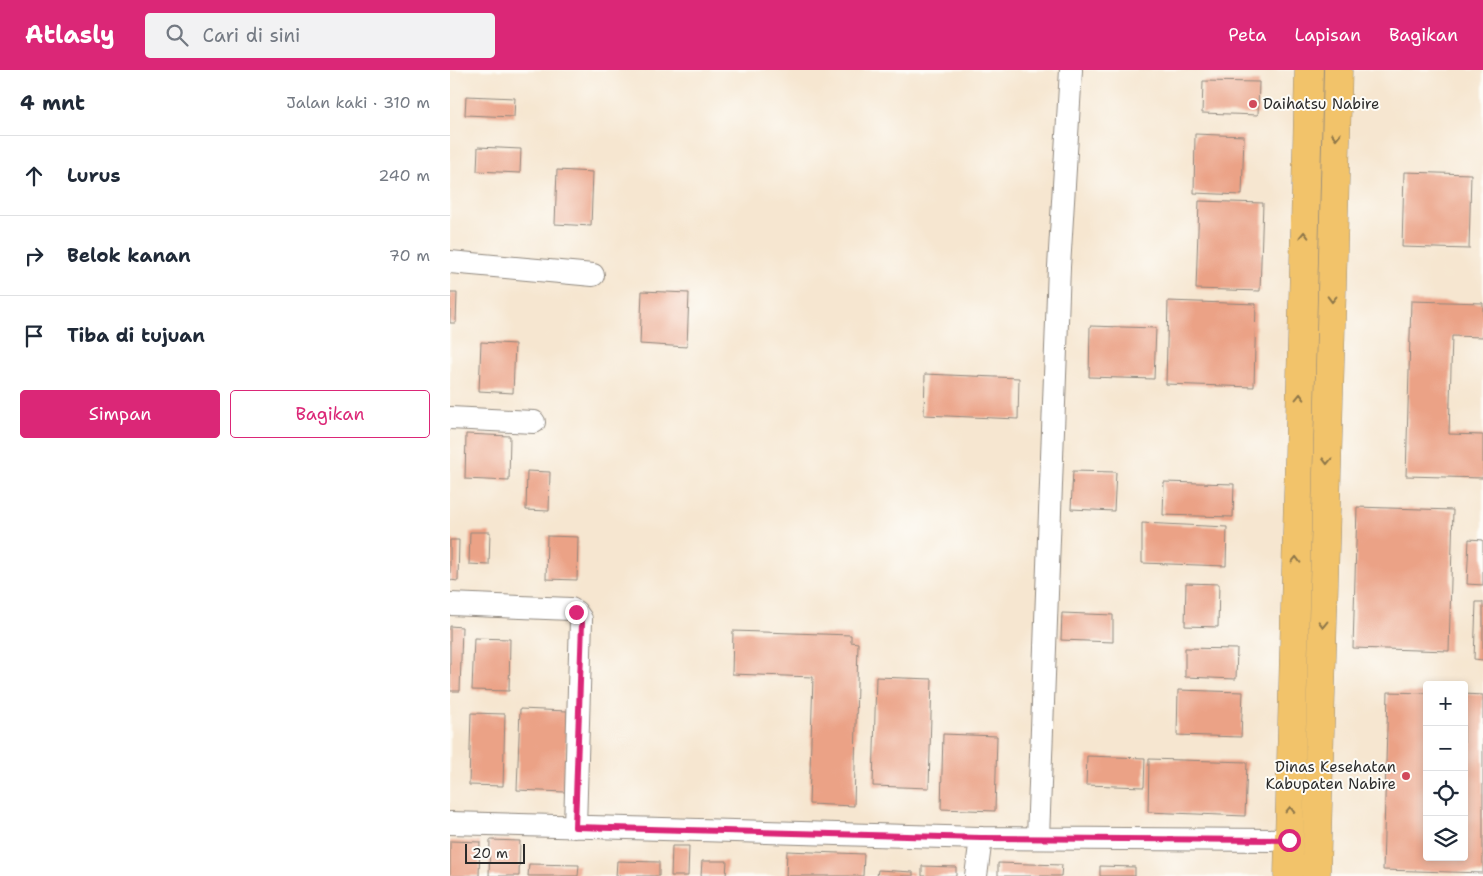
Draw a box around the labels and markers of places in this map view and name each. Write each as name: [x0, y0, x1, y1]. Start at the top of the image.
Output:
place label: Daihatsu Nabire: [1263, 94, 1380, 114]
marker: Daihatsu Nabire: [1247, 98, 1259, 110]
place label: Dinas Kesehatan Kabupaten Nabire: [1266, 757, 1396, 794]
marker: Dinas Kesehatan Kabupaten Nabire: [1400, 770, 1412, 782]

